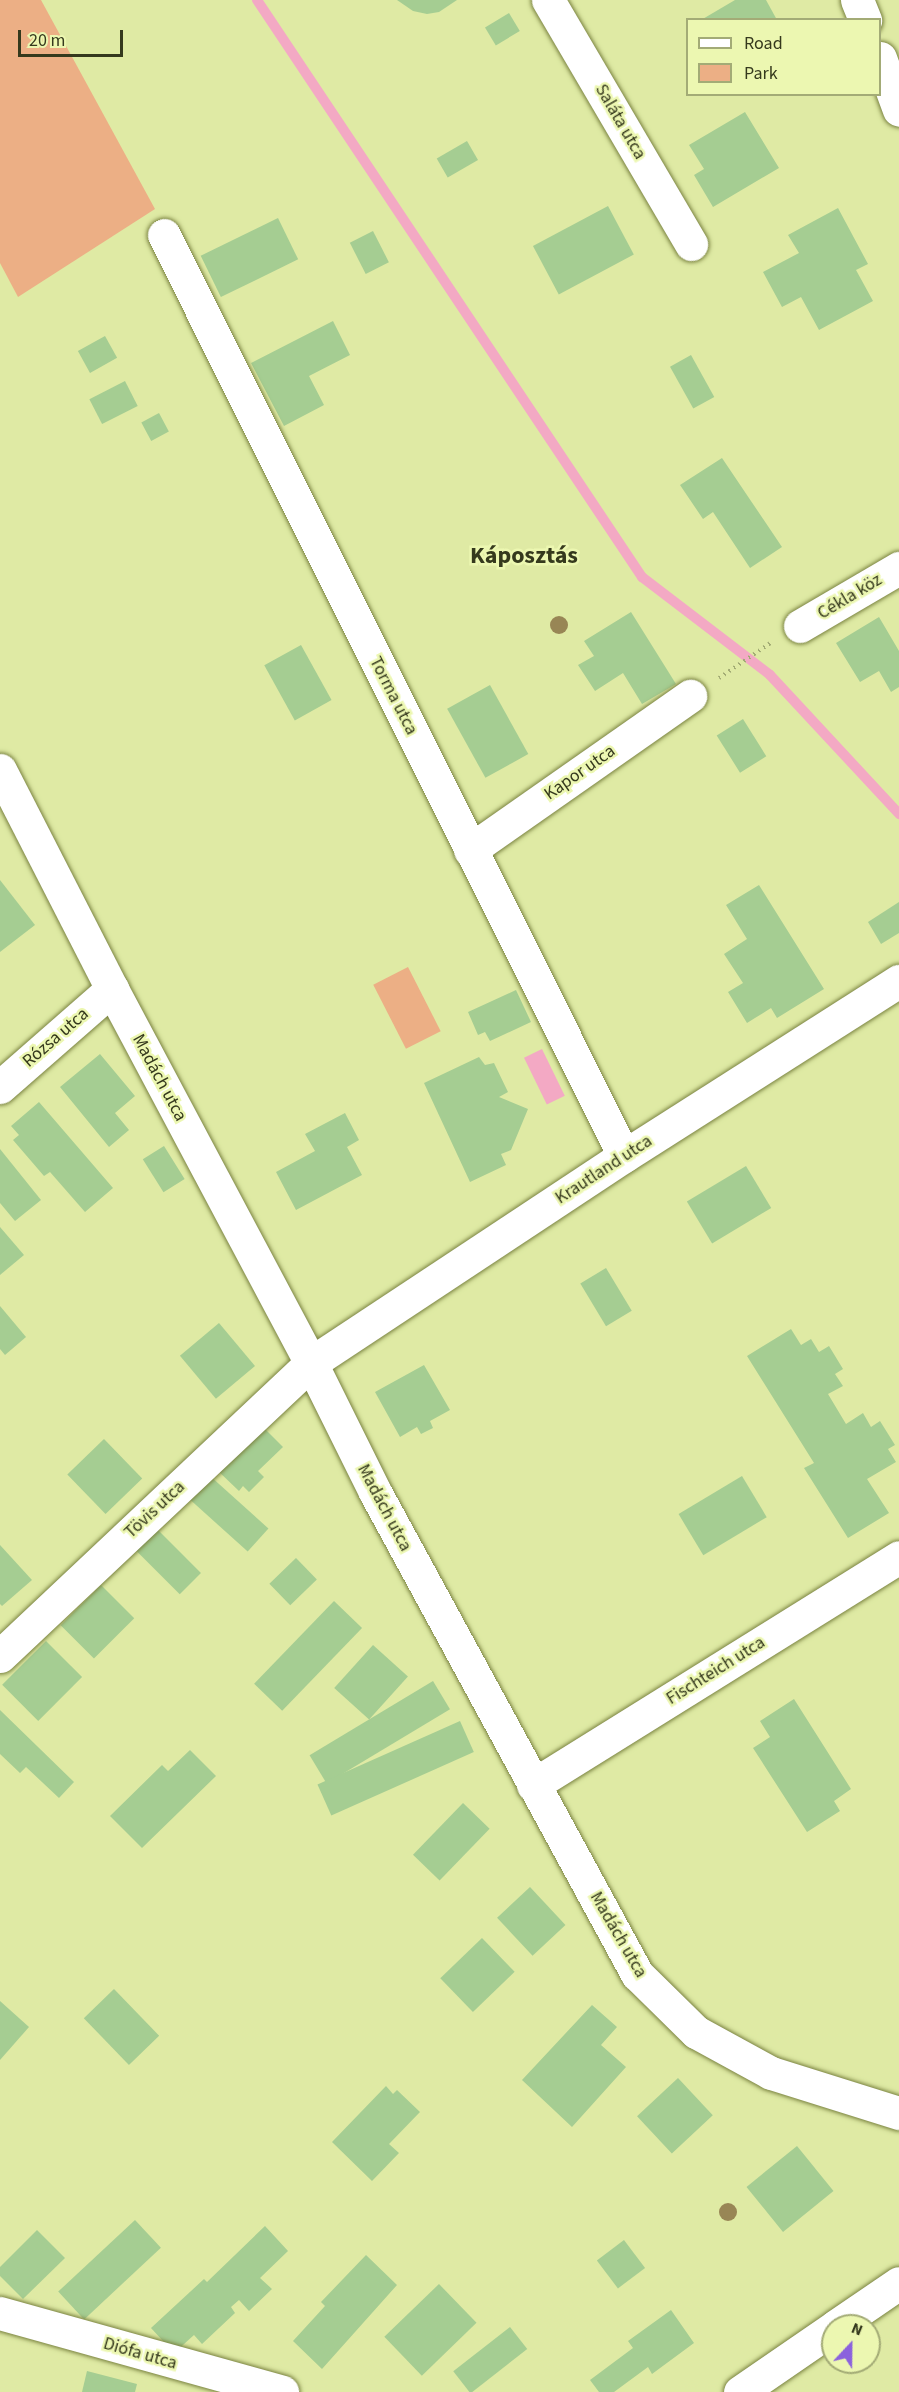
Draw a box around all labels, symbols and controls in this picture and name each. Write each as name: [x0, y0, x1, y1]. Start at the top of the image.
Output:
scale bar: [21, 18, 126, 56]
legend: [686, 18, 881, 96]
text: 20 m: [29, 28, 65, 53]
text: Road: [744, 31, 783, 56]
text: Park: [744, 61, 778, 86]
street label: Saláta utca: [590, 81, 650, 163]
district label: Káposztás: [470, 542, 578, 570]
street label: Cékla köz: [814, 569, 886, 625]
street label: Torma utca: [364, 653, 422, 739]
street label: Kapor utca: [540, 741, 620, 805]
street label: Rózsa utca: [19, 1004, 93, 1072]
street label: Madách utca: [127, 1031, 191, 1125]
street label: Krautland utca: [552, 1131, 656, 1209]
street label: Madách utca: [352, 1461, 416, 1555]
street label: Tövis utca: [120, 1477, 190, 1543]
street label: Fischteich utca: [663, 1632, 769, 1710]
street label: Madách utca: [585, 1888, 651, 1982]
north arrow: [821, 2314, 881, 2374]
text: N: [848, 2317, 866, 2341]
street label: Diófa utca: [101, 2333, 179, 2375]

